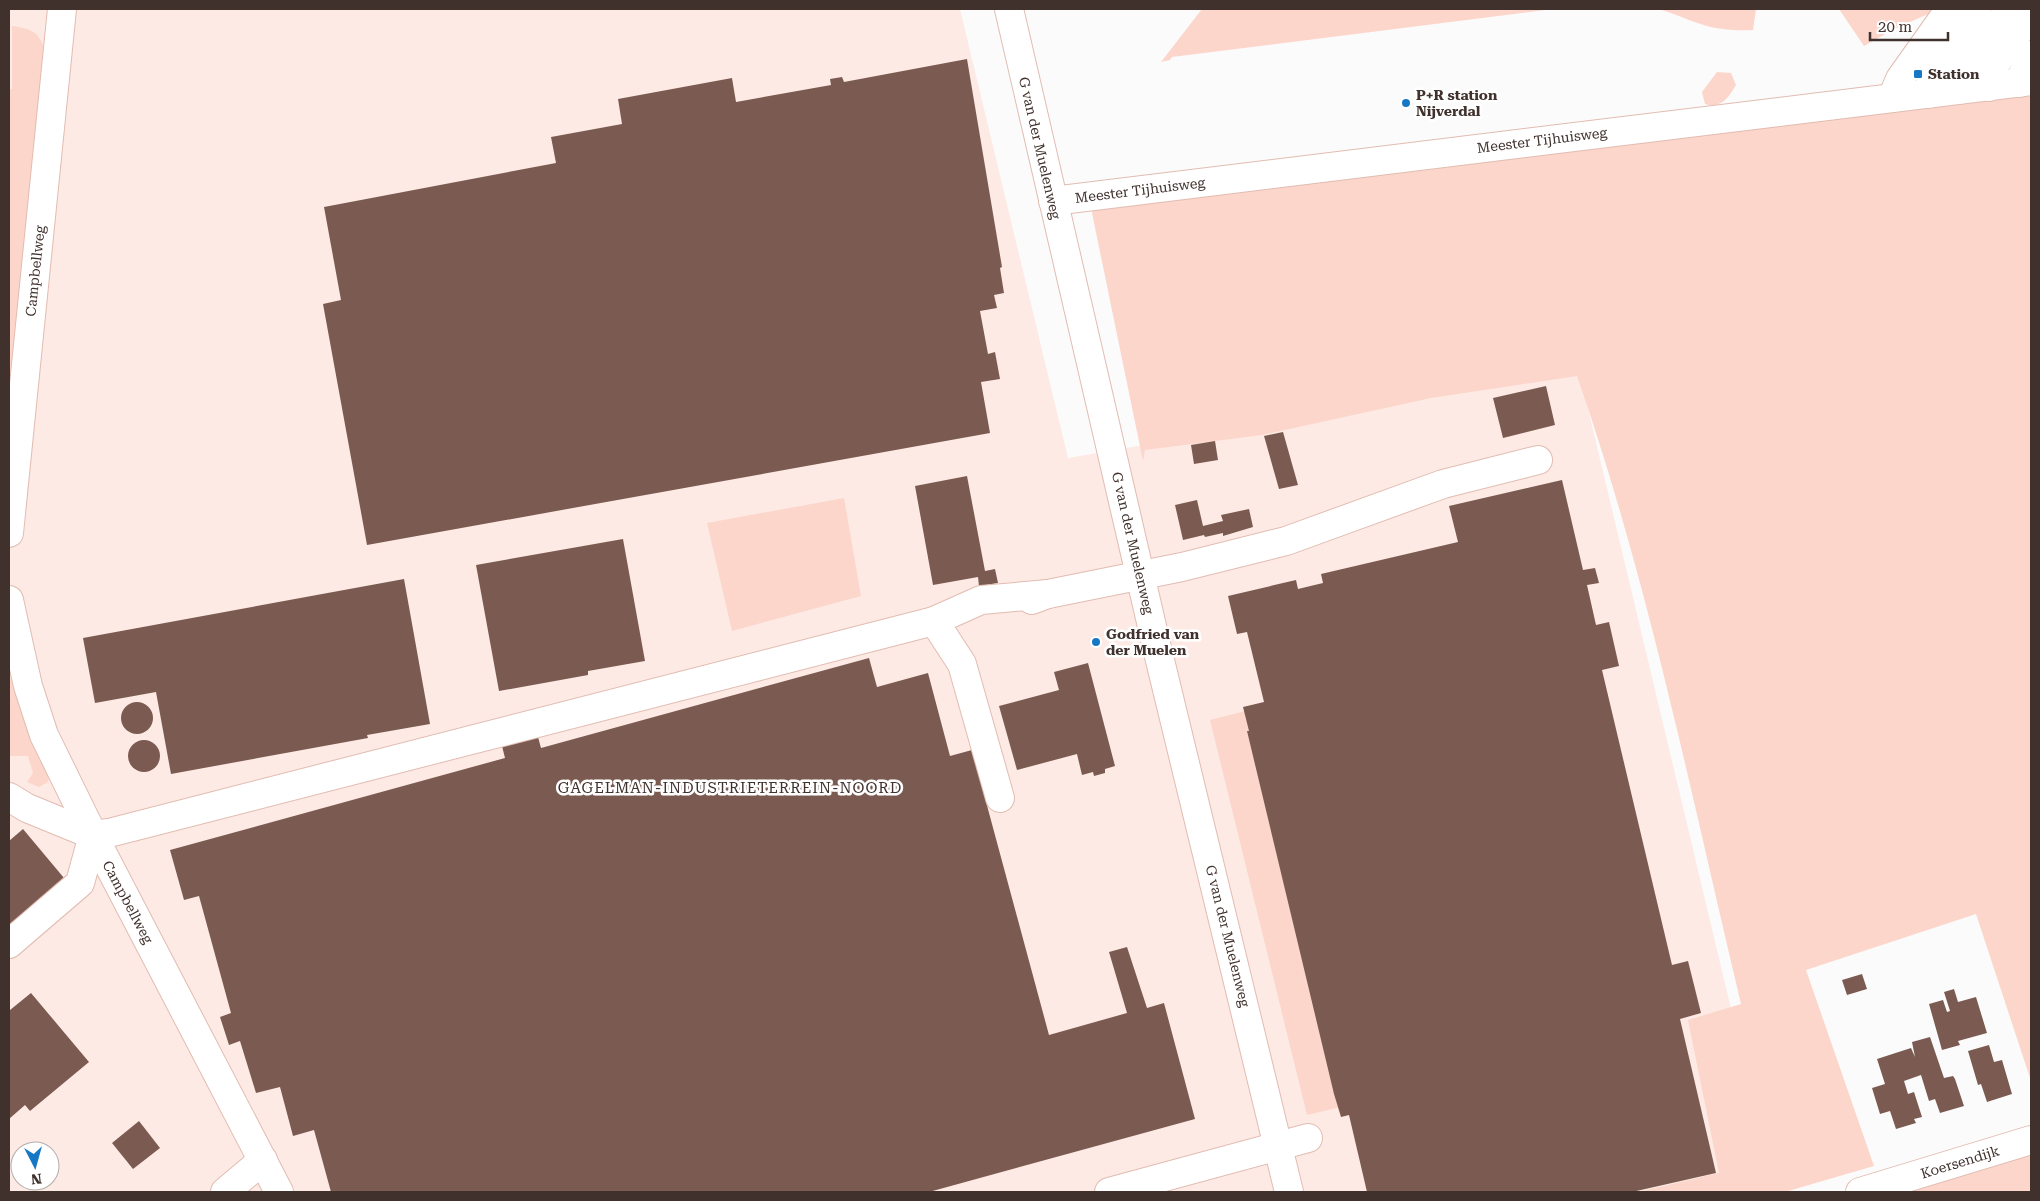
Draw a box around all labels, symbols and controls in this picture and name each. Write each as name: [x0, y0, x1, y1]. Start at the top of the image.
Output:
scale bar: [1870, 10, 1948, 42]
text: 20 m: [1878, 18, 1913, 36]
place label: Station: [1928, 66, 1980, 82]
marker: Station: [1912, 68, 1924, 80]
street label: G van der Muelenweg: [1016, 75, 1064, 221]
place label: P+R station Nijverdal: [1416, 87, 1498, 119]
marker: P+R station Nijverdal: [1400, 97, 1412, 109]
street label: Meester Tijhuisweg: [1476, 124, 1608, 156]
street label: Meester Tijhuisweg: [1074, 174, 1206, 206]
street label: Campbellweg: [22, 225, 48, 317]
street label: G van der Muelenweg: [1109, 470, 1157, 616]
place label: Godfried van der Muelen: [1106, 626, 1200, 658]
marker: Godfried van der Muelen: [1090, 636, 1102, 648]
district label: GAGELMAN-INDUSTRIETERREIN-NOORD: [558, 779, 902, 797]
street label: Campbellweg: [99, 858, 157, 946]
street label: G van der Muelenweg: [1203, 863, 1253, 1009]
north arrow: [10, 1141, 60, 1191]
street label: Koersendijk: [1919, 1142, 2002, 1182]
text: N: [30, 1170, 43, 1187]

